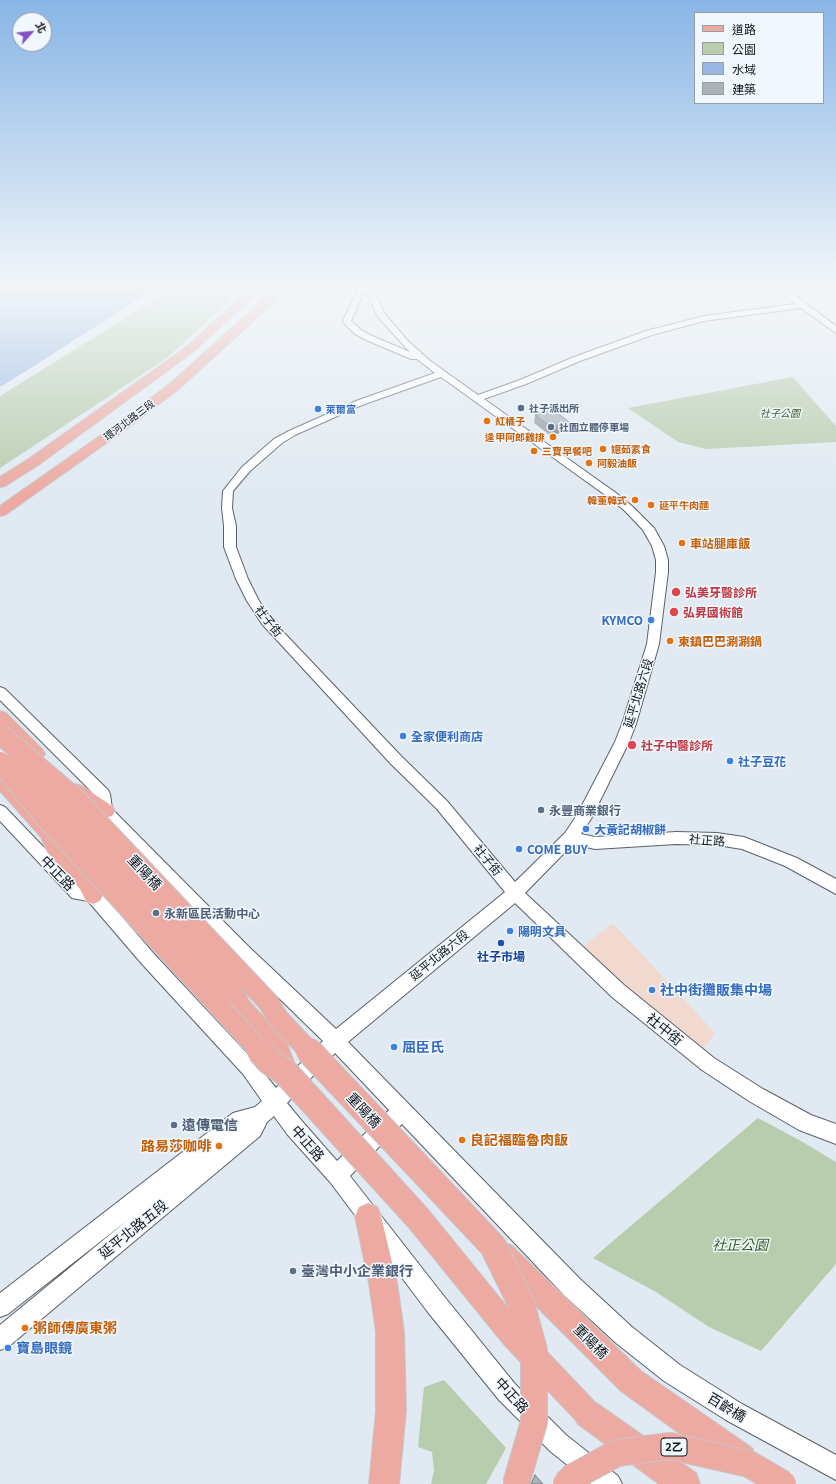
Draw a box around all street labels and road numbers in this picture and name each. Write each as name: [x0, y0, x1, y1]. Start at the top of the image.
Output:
street label: 環河北路三段: [101, 397, 157, 443]
street label: 社子街: [252, 602, 286, 640]
street label: 延平北路六段: [621, 656, 655, 730]
street label: 社正路: [689, 832, 725, 848]
street label: 社子街: [471, 842, 505, 878]
street label: 重陽橋: [125, 851, 165, 893]
street label: 中正路: [37, 852, 79, 894]
street label: 延平北路六段: [406, 927, 472, 983]
street label: 社中街: [643, 1009, 687, 1049]
street label: 重陽橋: [344, 1089, 384, 1131]
street label: 中正路: [288, 1122, 328, 1164]
street label: 延平北路五段: [95, 1196, 171, 1262]
street label: 重陽橋: [570, 1320, 612, 1362]
street label: 中正路: [492, 1374, 532, 1416]
street label: 百齡橋: [705, 1389, 749, 1425]
road number: 2乙: [661, 1438, 687, 1456]

